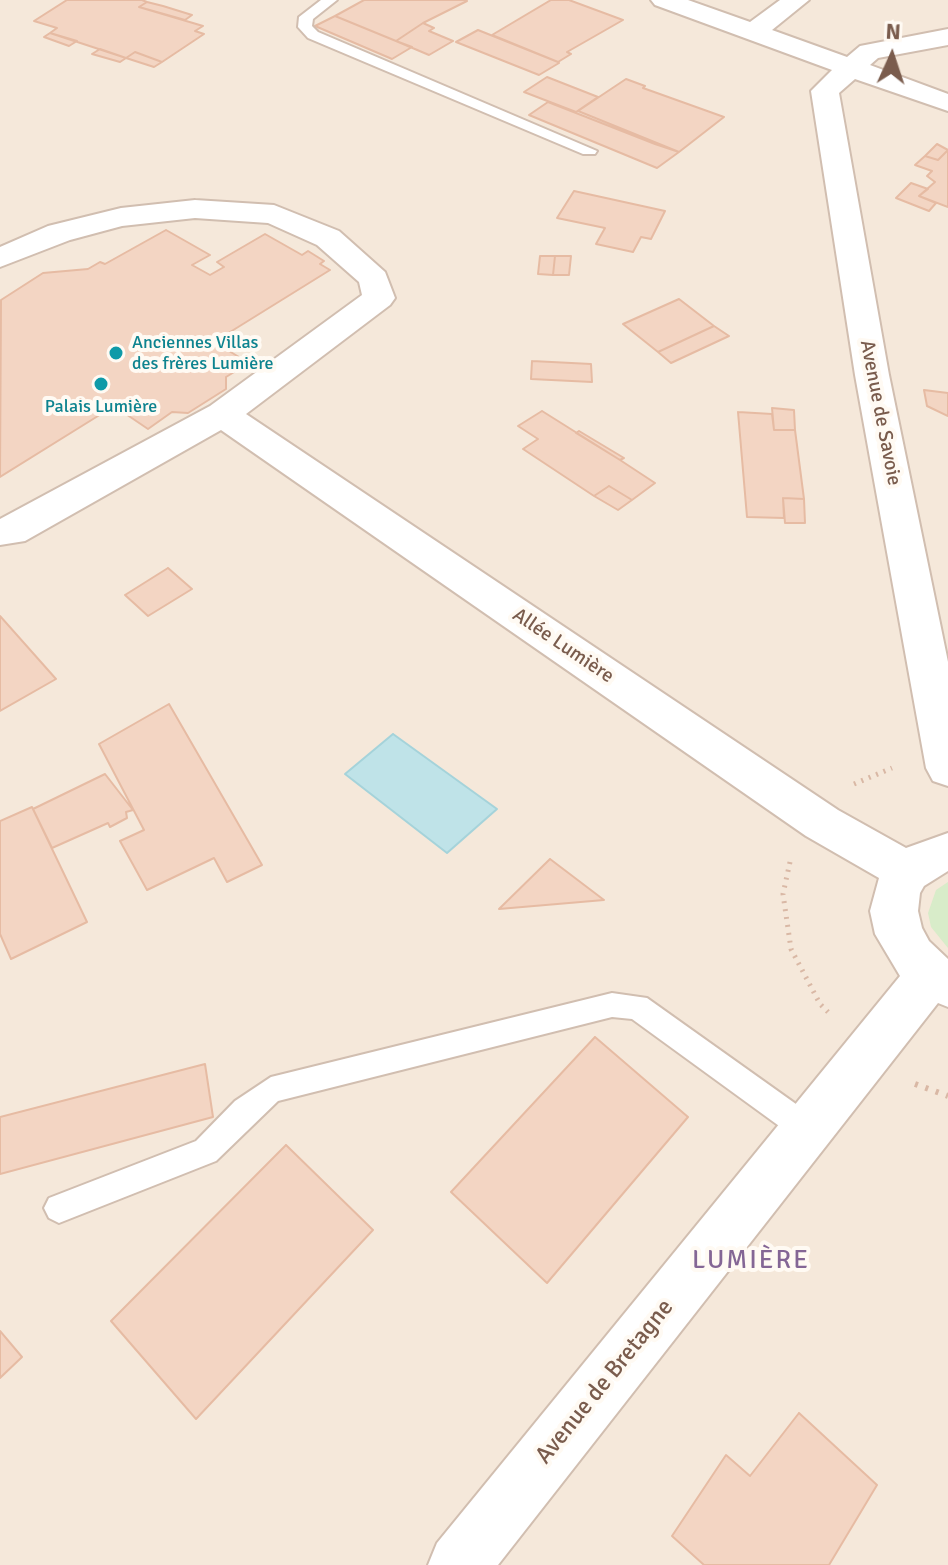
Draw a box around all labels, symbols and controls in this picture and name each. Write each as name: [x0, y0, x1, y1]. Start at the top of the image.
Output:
north arrow: [852, 16, 932, 96]
text: N: [885, 18, 902, 45]
place label: Anciennes Villas des frères Lumière: [132, 332, 273, 374]
street label: Avenue de Savoie: [854, 338, 906, 488]
marker: Anciennes Villas des frères Lumière: [107, 344, 125, 362]
marker: Palais Lumière: [92, 375, 110, 393]
place label: Palais Lumière: [45, 396, 157, 418]
street label: Allée Lumière: [508, 603, 618, 689]
district label: LUMIÈRE: [692, 1245, 810, 1277]
street label: Avenue de Bretagne: [530, 1294, 680, 1470]

